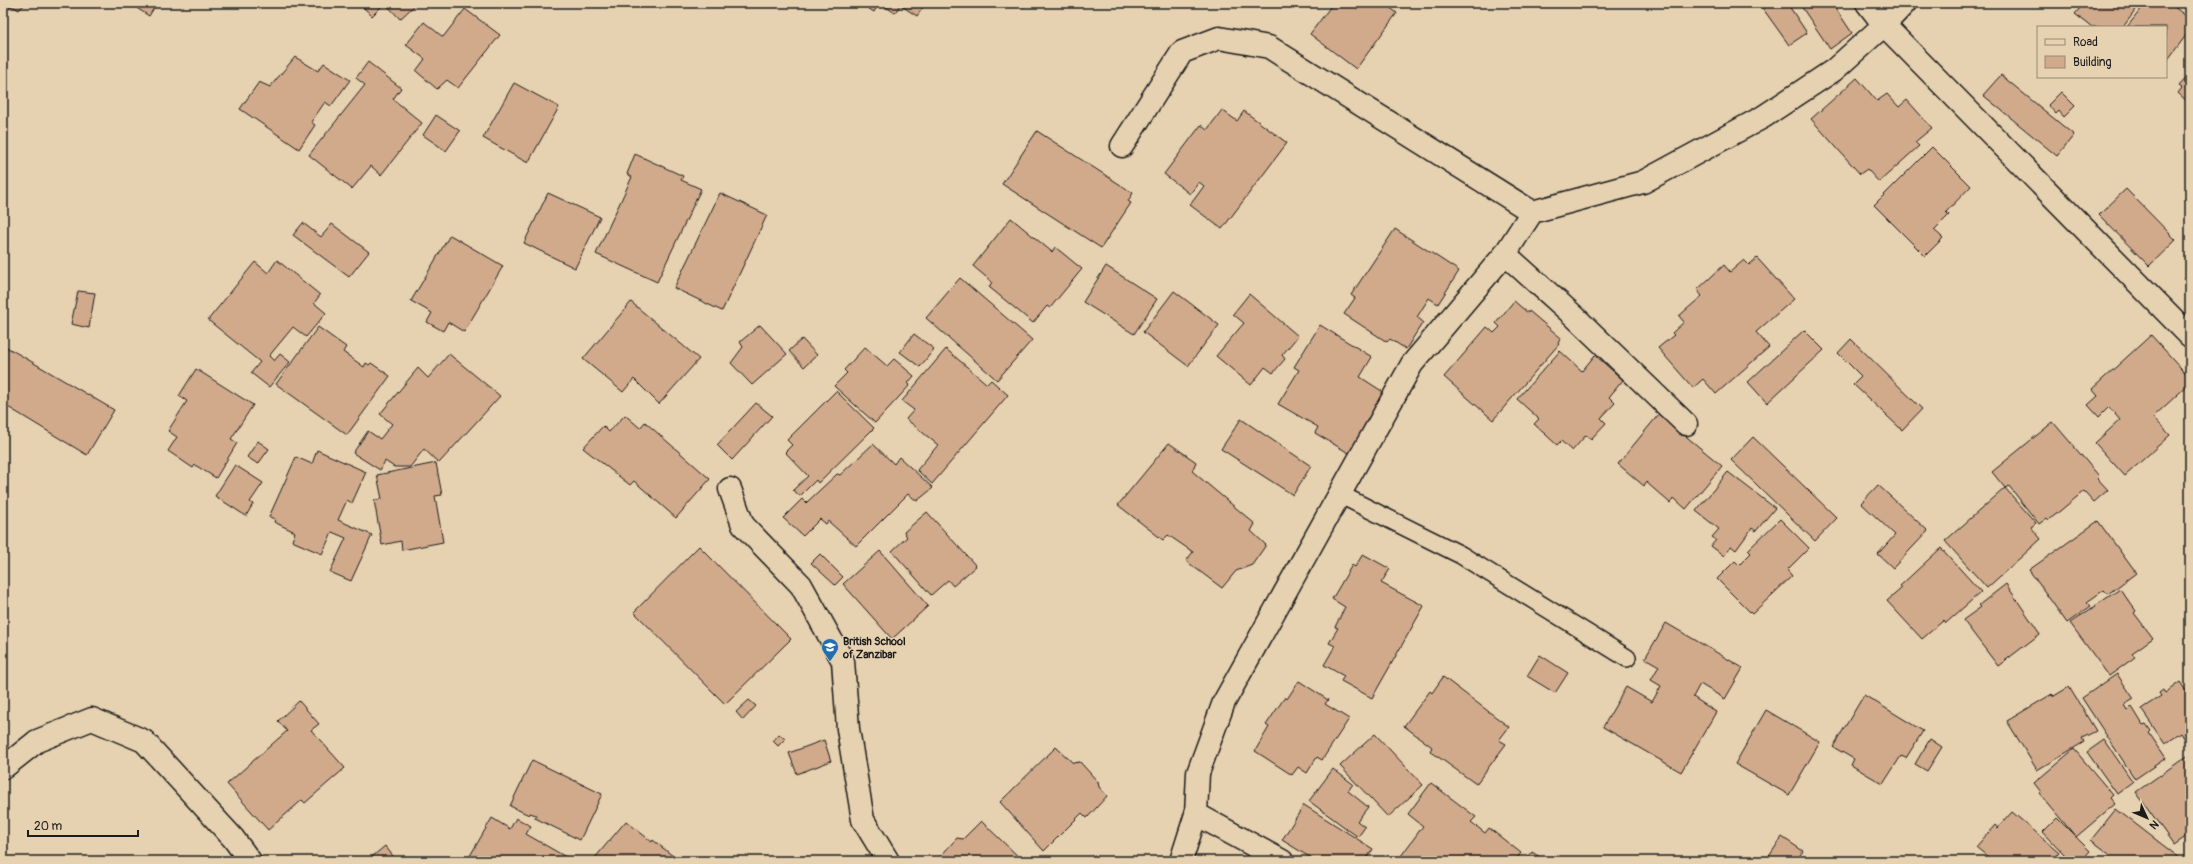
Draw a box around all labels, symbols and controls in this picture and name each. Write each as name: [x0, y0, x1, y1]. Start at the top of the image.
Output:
legend: [2037, 26, 2167, 78]
text: Road: [2073, 35, 2098, 50]
text: Building: [2073, 55, 2112, 70]
place label: British School of Zanzibar: [842, 635, 906, 661]
school or university icon: British School of Zanzibar: [820, 637, 840, 662]
north arrow: [2127, 798, 2167, 838]
scale bar: [28, 812, 138, 838]
text: N: [2146, 817, 2161, 832]
text: 20 m: [34, 819, 63, 834]

